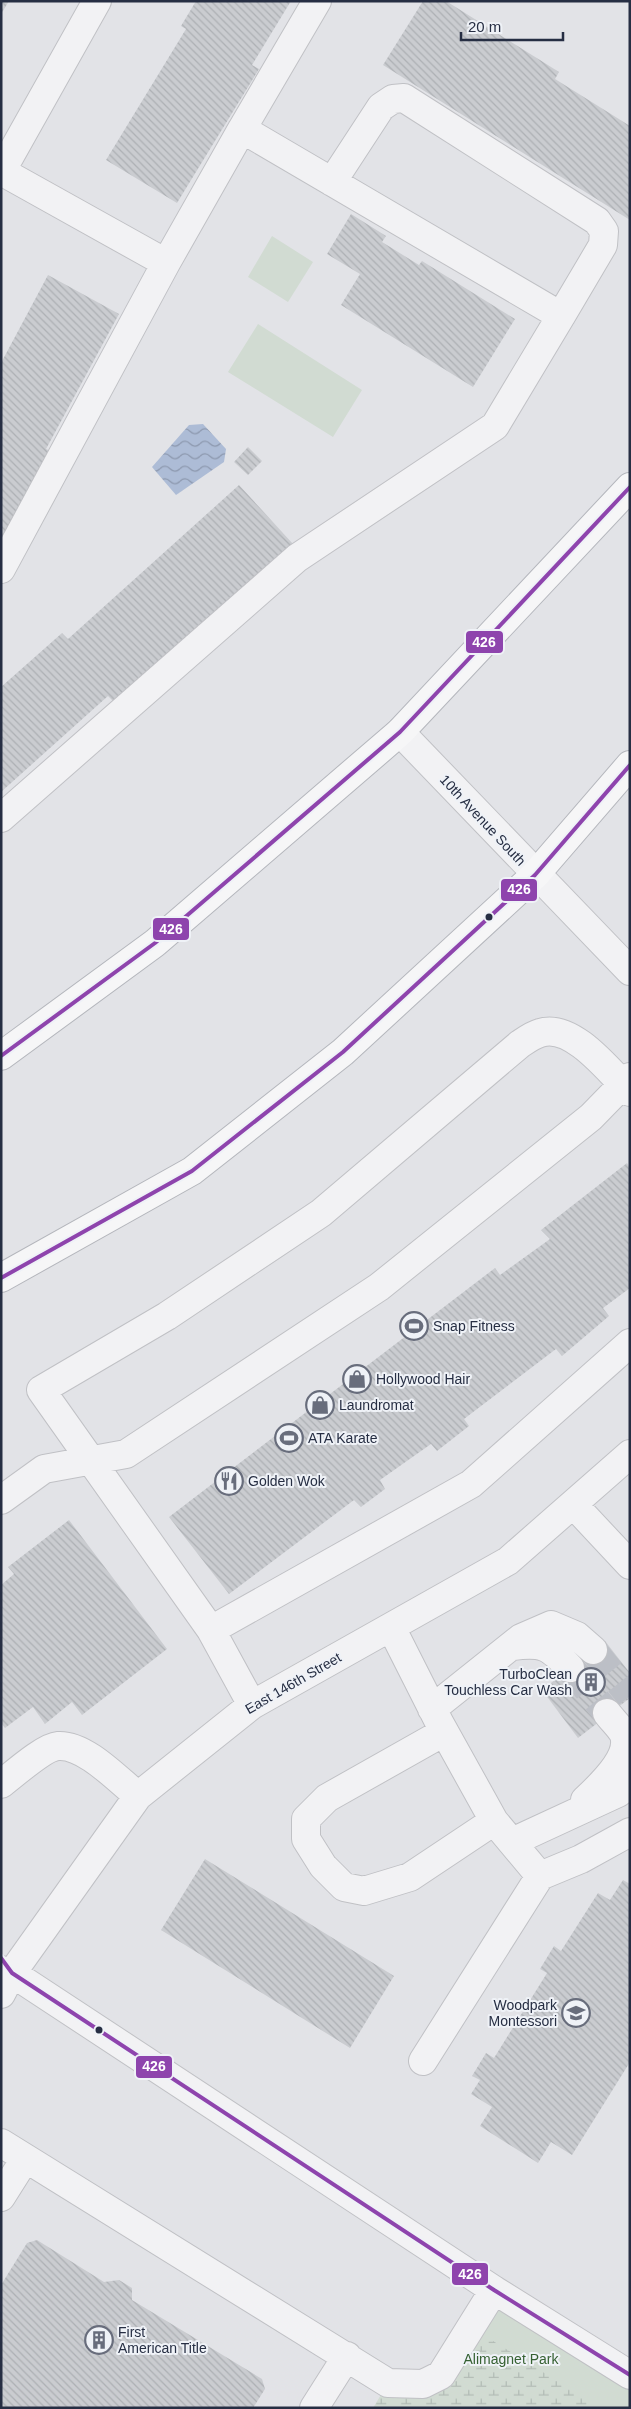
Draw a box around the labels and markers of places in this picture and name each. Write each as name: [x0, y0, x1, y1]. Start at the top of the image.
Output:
unlabelled marker: [484, 912, 494, 922]
sports icon: Snap Fitness: [399, 1311, 429, 1341]
place label: Snap Fitness: [433, 1318, 515, 1334]
shop icon: Hollywood Hair: [342, 1364, 372, 1394]
place label: Hollywood Hair: [376, 1371, 470, 1387]
shop icon: Laundromat: [305, 1390, 335, 1420]
place label: Laundromat: [339, 1397, 414, 1413]
sports icon: ATA Karate: [274, 1423, 304, 1453]
place label: ATA Karate: [308, 1430, 378, 1446]
restaurant icon: Golden Wok: [214, 1466, 244, 1496]
place label: Golden Wok: [248, 1473, 326, 1489]
place label: TurboClean Touchless Car Wash: [444, 1666, 572, 1698]
building icon: TurboClean Touchless Car Wash: [576, 1667, 606, 1697]
place label: Woodpark Montessori: [489, 1997, 558, 2029]
school or university icon: Woodpark Montessori: [561, 1998, 591, 2028]
unlabelled marker: [94, 2025, 104, 2035]
place label: First American Title: [118, 2324, 207, 2356]
building icon: First American Title: [84, 2325, 114, 2355]

